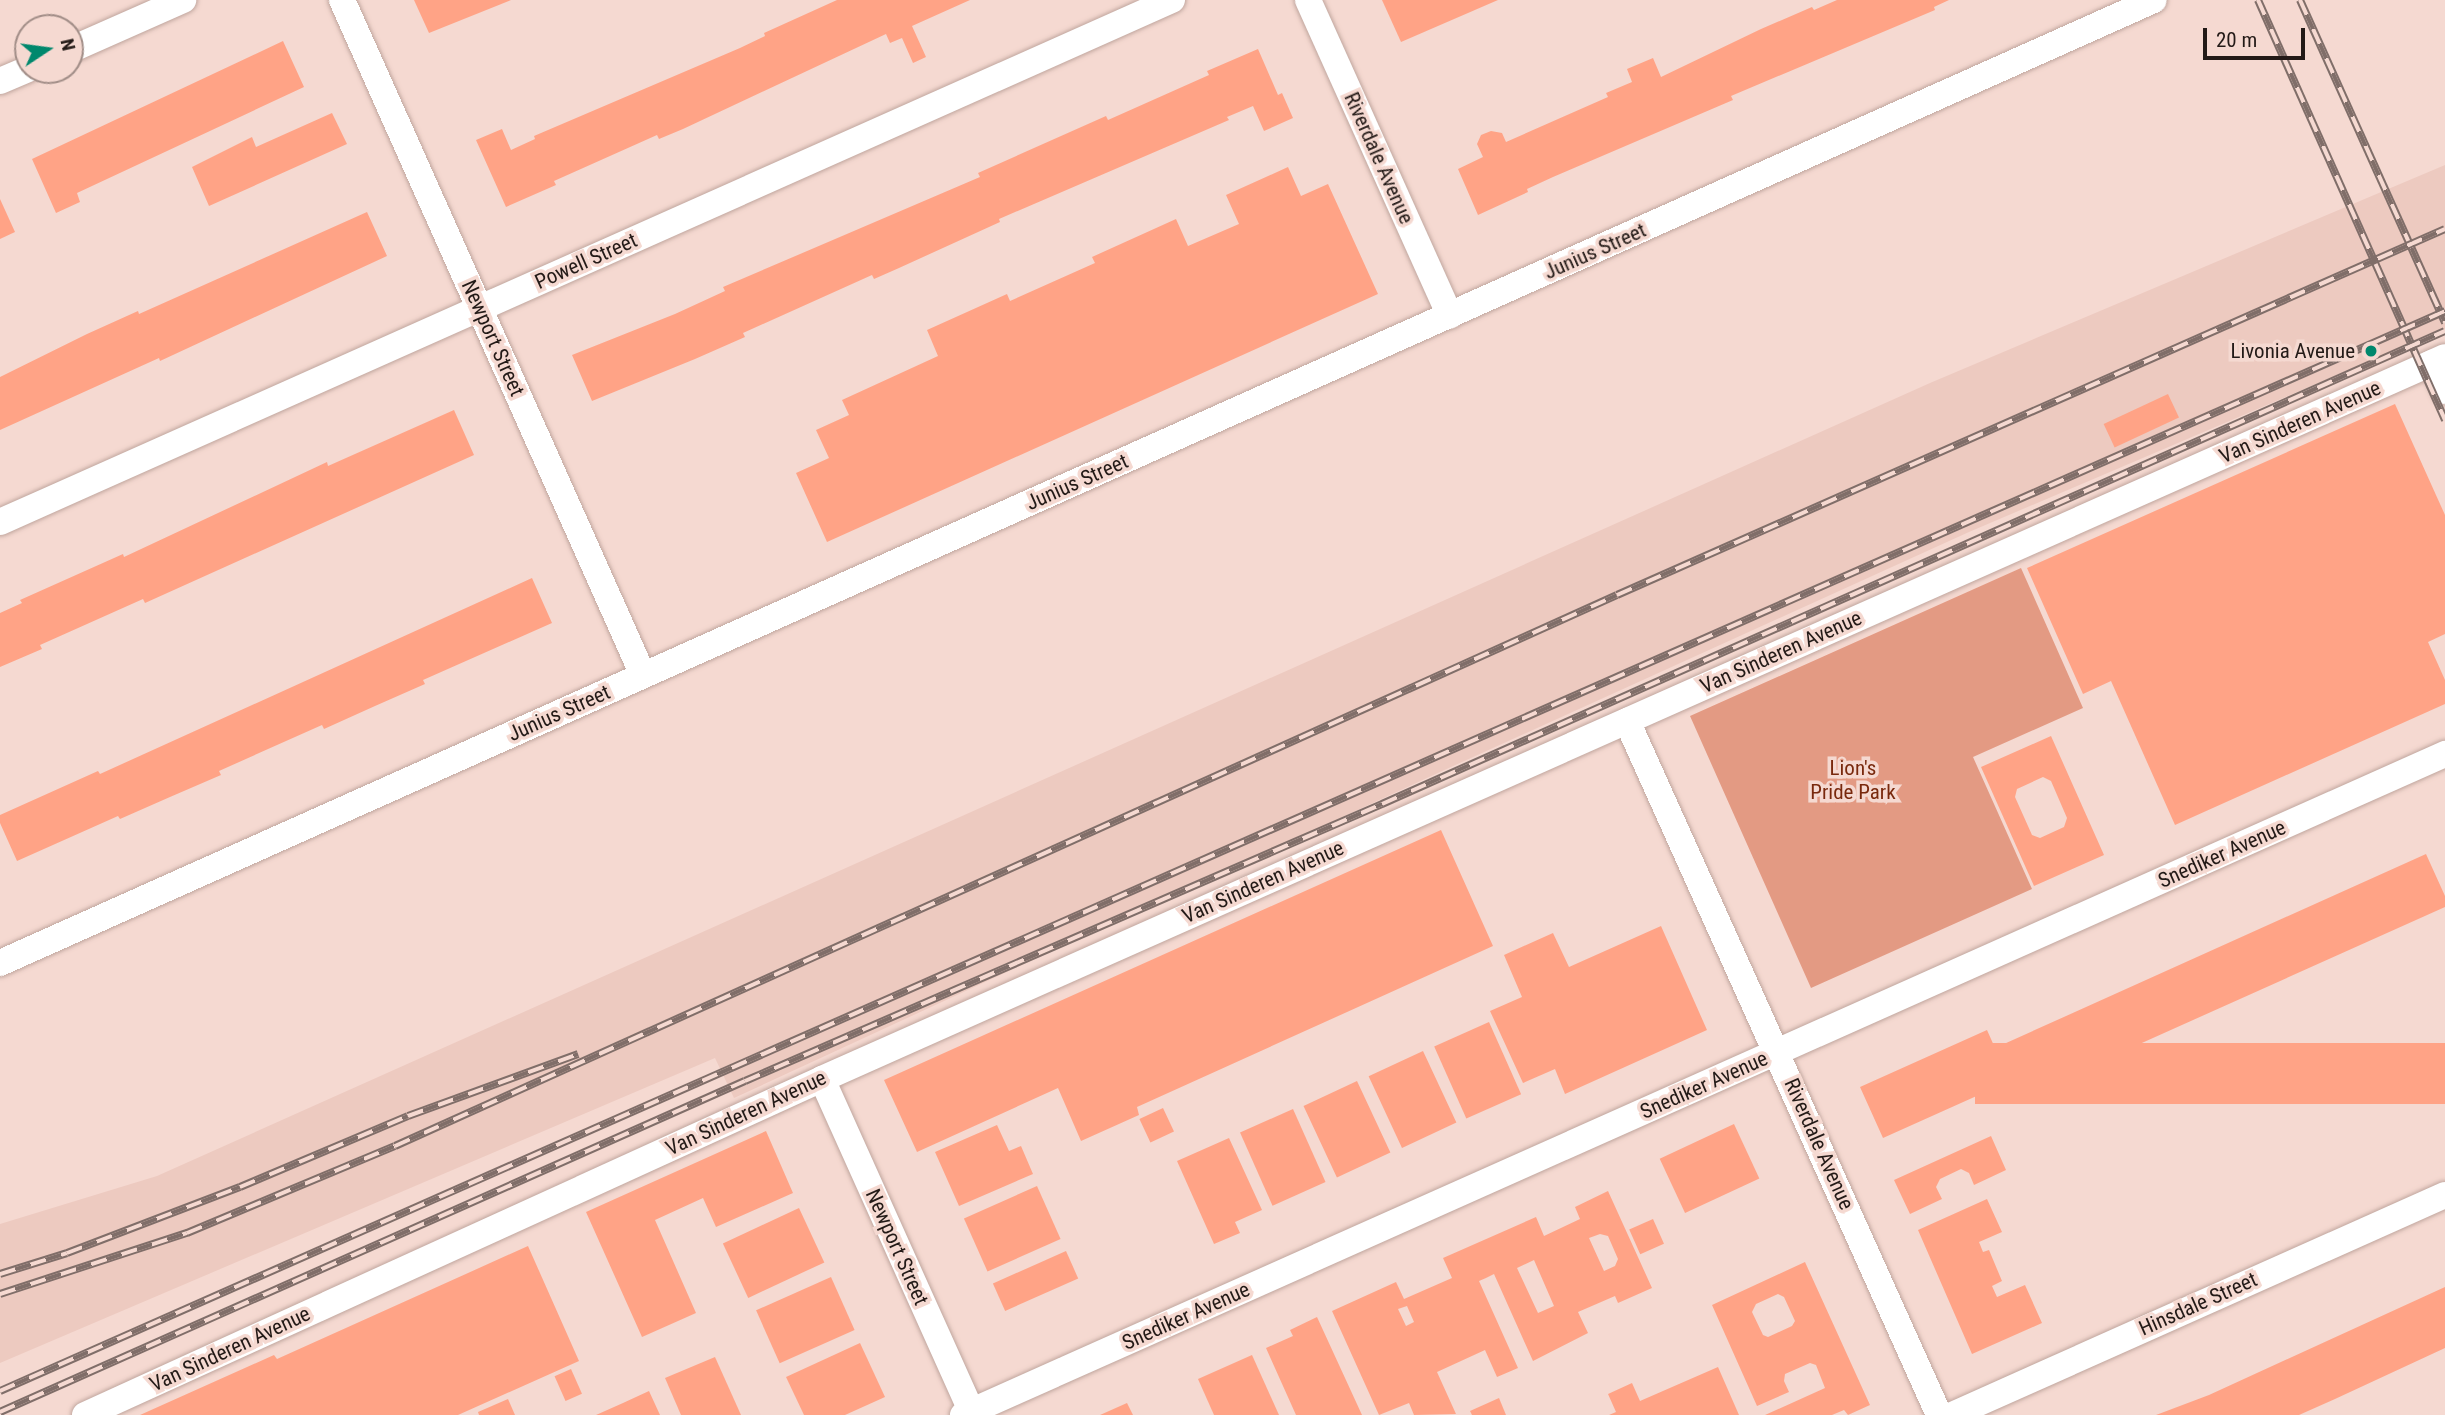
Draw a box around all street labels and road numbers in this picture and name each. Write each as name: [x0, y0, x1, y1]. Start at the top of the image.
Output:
street label: Riverdale Avenue: [1339, 88, 1419, 228]
street label: Junius Street: [1540, 217, 1650, 285]
street label: Powell Street: [531, 227, 641, 295]
street label: Newport Street: [456, 276, 530, 400]
street label: Van Sinderen Avenue: [2215, 375, 2385, 469]
street label: Junius Street: [1022, 448, 1132, 516]
street label: Van Sinderen Avenue: [1696, 605, 1866, 699]
street label: Junius Street: [504, 679, 614, 747]
street label: Snediker Avenue: [2154, 815, 2290, 893]
street label: Van Sinderen Avenue: [1178, 835, 1348, 929]
street label: Snediker Avenue: [1636, 1046, 1772, 1124]
street label: Van Sinderen Avenue: [662, 1065, 830, 1161]
street label: Riverdale Avenue: [1779, 1074, 1859, 1214]
street label: Newport Street: [860, 1185, 934, 1309]
street label: Hinsdale Street: [2135, 1267, 2261, 1341]
street label: Snediker Avenue: [1118, 1277, 1254, 1355]
street label: Van Sinderen Avenue: [146, 1301, 314, 1397]

